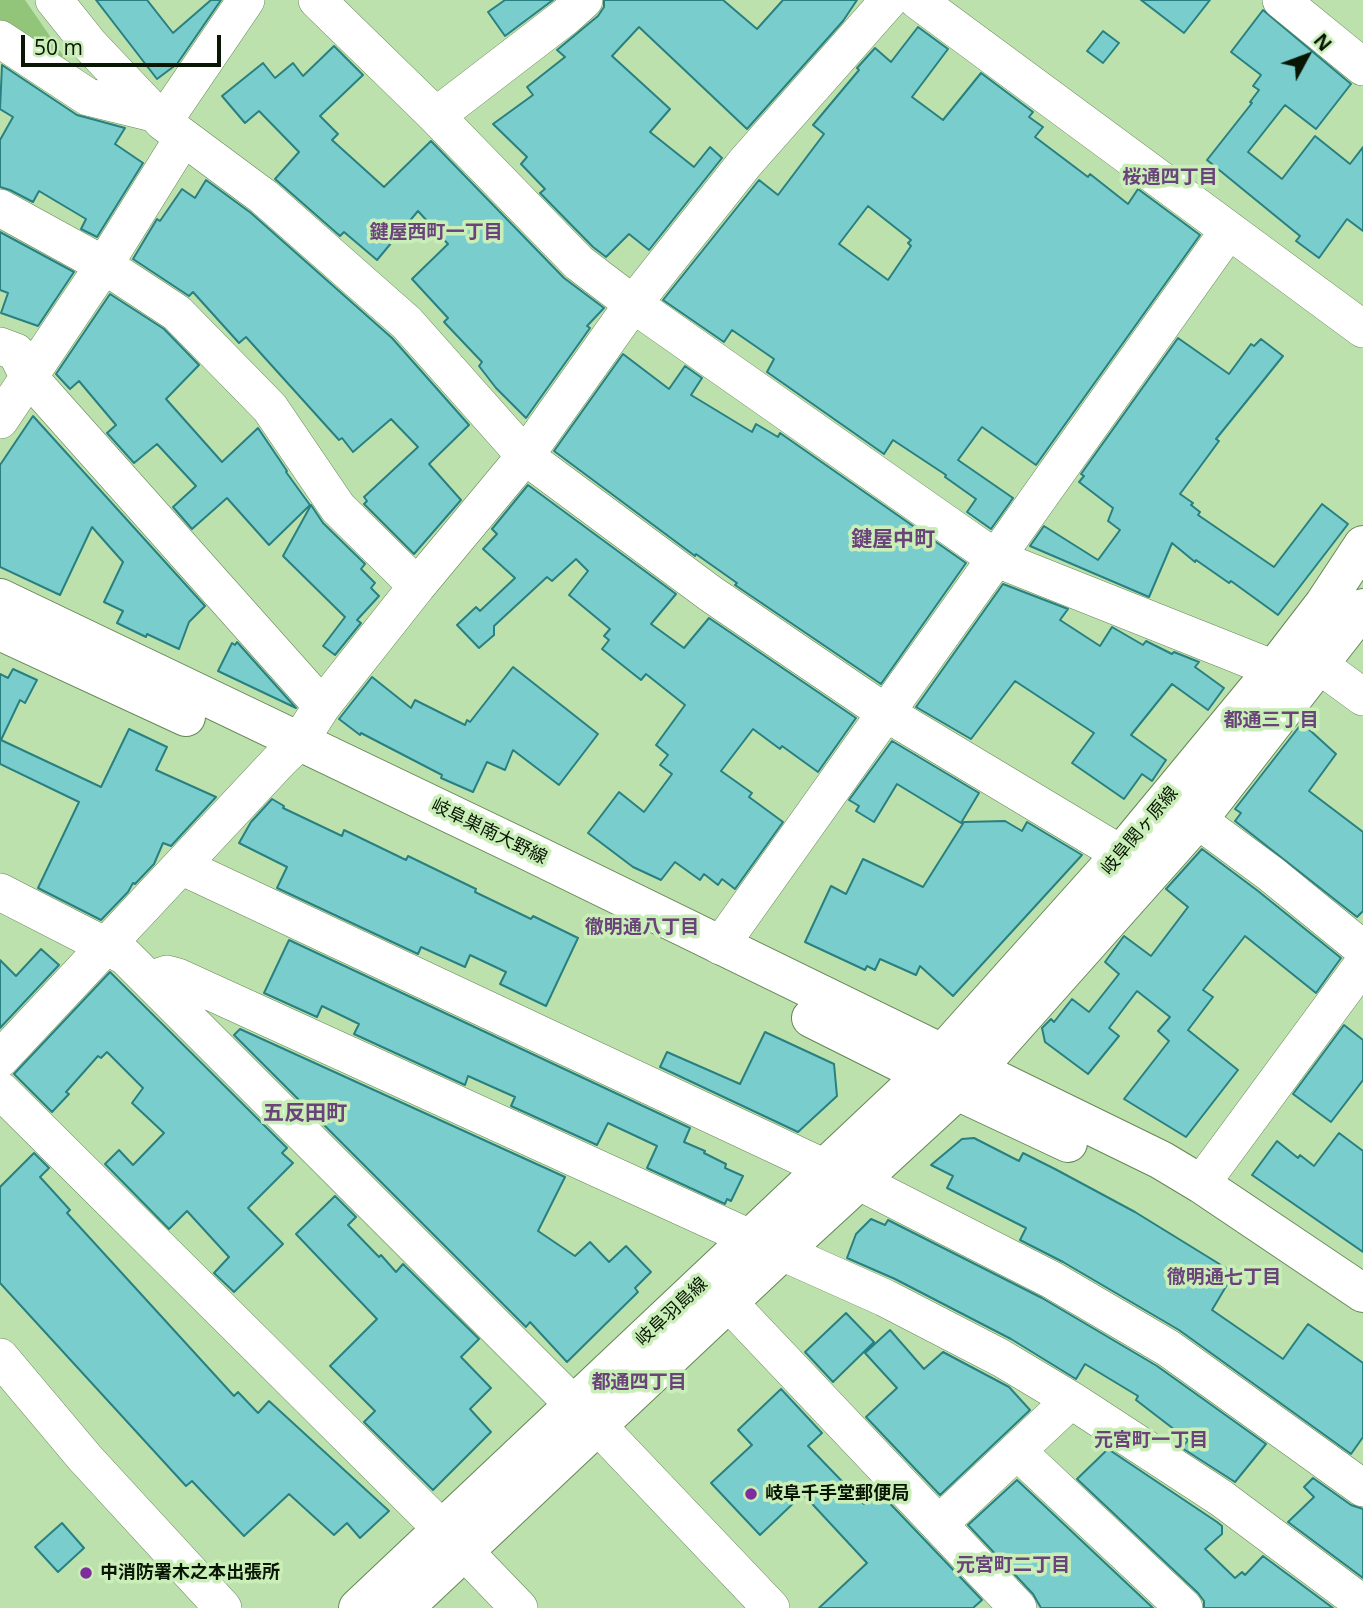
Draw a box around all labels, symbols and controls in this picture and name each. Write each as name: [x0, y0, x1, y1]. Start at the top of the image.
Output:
scale bar: [24, 21, 224, 65]
north arrow: [1272, 21, 1342, 91]
text: N: [1308, 28, 1338, 57]
text: 50 m: [34, 33, 83, 61]
district label: 桜通四丁目: [1123, 167, 1217, 189]
district label: 鍵屋西町一丁目: [370, 222, 502, 244]
district label: 鍵屋中町: [851, 527, 935, 553]
district label: 都通三丁目: [1224, 710, 1318, 732]
street label: 岐阜関ヶ原線: [1097, 783, 1183, 879]
street label: 岐阜巣南大野線: [428, 795, 550, 869]
district label: 徹明通八丁目: [585, 917, 699, 939]
district label: 五反田町: [263, 1101, 347, 1127]
district label: 徹明通七丁目: [1167, 1267, 1281, 1289]
street label: 岐阜羽島線: [632, 1273, 712, 1351]
district label: 都通四丁目: [592, 1372, 686, 1394]
district label: 元宮町一丁目: [1094, 1430, 1208, 1452]
place label: 岐阜千手堂郵便局: [765, 1483, 909, 1505]
marker: 岐阜千手堂郵便局: [743, 1486, 759, 1502]
district label: 元宮町二丁目: [956, 1555, 1070, 1577]
place label: 中消防署木之本出張所: [100, 1562, 280, 1584]
marker: 中消防署木之本出張所: [78, 1565, 94, 1581]

